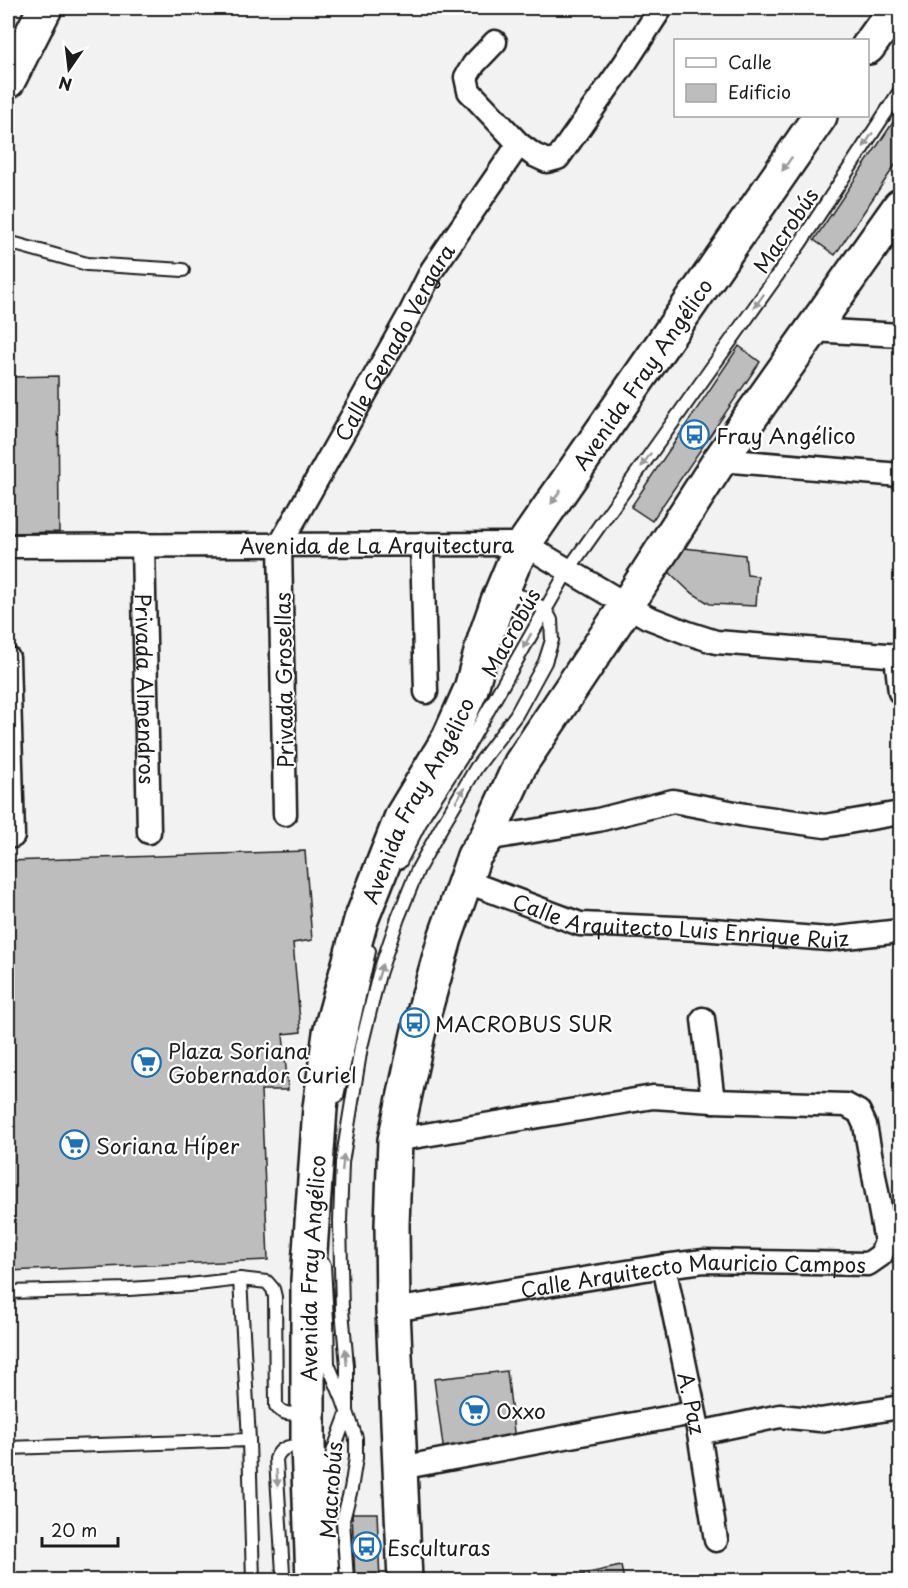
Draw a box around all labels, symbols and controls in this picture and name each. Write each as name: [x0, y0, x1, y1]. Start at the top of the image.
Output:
north arrow: [39, 39, 99, 99]
legend: [674, 39, 869, 117]
text: Calle: [728, 48, 772, 75]
text: N: [56, 71, 74, 98]
text: Edificio: [728, 78, 791, 105]
one-way arrow: [863, 132, 874, 148]
one-way arrow: [781, 155, 793, 171]
street label: Macrobús: [745, 181, 825, 279]
street label: Calle Genado Vergara: [326, 236, 462, 447]
street label: Avenida Fray Angélico: [564, 271, 720, 476]
one-way arrow: [753, 293, 765, 309]
bus stop icon: Fray Angélico: [679, 419, 711, 451]
place label: Fray Angélico: [716, 419, 856, 451]
one-way arrow: [640, 452, 652, 468]
one-way arrow: [550, 488, 562, 504]
street label: Avenida de La Arquitectura: [240, 528, 514, 561]
street label: Macrobús: [472, 582, 548, 682]
street label: Privada Grosellas: [265, 592, 301, 768]
street label: Privada Almendros: [128, 593, 164, 785]
one-way arrow: [523, 632, 533, 649]
street label: Avenida Fray Angélico: [353, 692, 481, 908]
one-way arrow: [455, 787, 466, 803]
street label: Calle Arquitecto Luis Enrique Ruiz: [508, 884, 850, 955]
one-way arrow: [376, 963, 385, 981]
bus stop icon: MACROBUS SUR: [398, 1007, 430, 1039]
place label: MACROBUS SUR: [435, 1007, 613, 1039]
place label: Plaza Soriana Gobernador Curiel: [168, 1034, 357, 1090]
supermarket icon: Plaza Soriana Gobernador Curiel: [131, 1046, 163, 1078]
supermarket icon: Soriana Híper: [59, 1129, 91, 1161]
place label: Soriana Híper: [96, 1129, 240, 1161]
one-way arrow: [338, 1153, 348, 1172]
street label: Avenida Fray Angélico: [292, 1154, 333, 1382]
street label: Calle Arquitecto Mauricio Campos: [518, 1245, 866, 1305]
one-way arrow: [341, 1348, 351, 1367]
street label: A. Paz: [671, 1369, 715, 1437]
supermarket icon: Oxxo: [459, 1394, 491, 1426]
place label: Oxxo: [496, 1394, 546, 1426]
street label: Macrobús: [311, 1440, 349, 1540]
one-way arrow: [272, 1469, 281, 1488]
scale bar: [42, 1510, 118, 1548]
text: 20 m: [51, 1516, 97, 1543]
bus stop icon: Esculturas: [350, 1531, 382, 1563]
place label: Esculturas: [387, 1531, 490, 1563]

